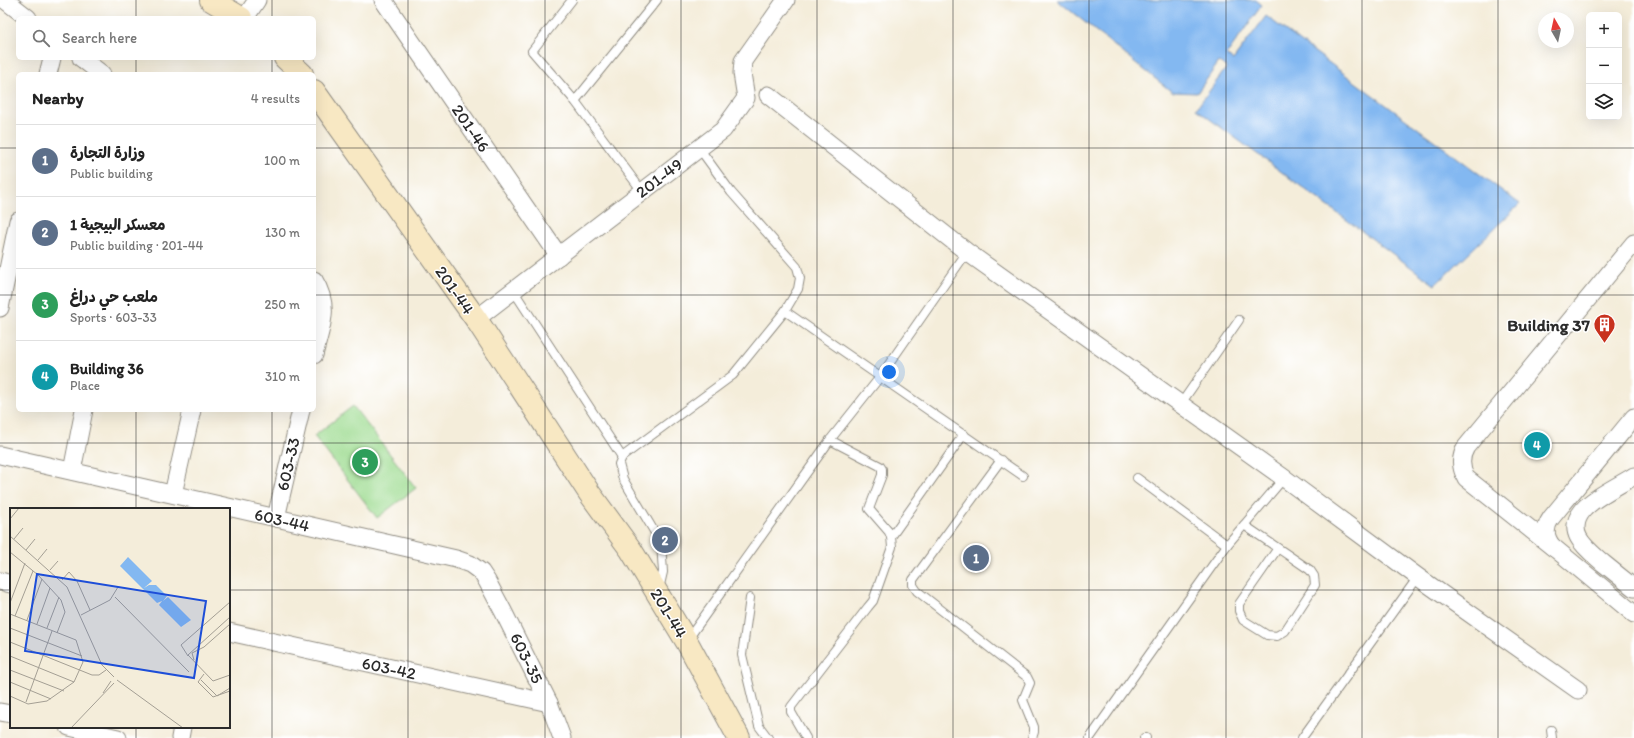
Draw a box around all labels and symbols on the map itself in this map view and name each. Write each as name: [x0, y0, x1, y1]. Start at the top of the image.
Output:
north arrow: [1538, 12, 1574, 48]
street label: 201-46: [448, 100, 494, 156]
street label: 201-49: [632, 154, 686, 202]
street label: 201-44: [431, 262, 479, 318]
building icon: Building 37: [1592, 312, 1618, 345]
place label: Building 37: [1507, 315, 1591, 336]
your location: [879, 362, 899, 382]
pin: 4: [1524, 430, 1550, 460]
street label: 603-33: [272, 435, 304, 493]
pin: 3: [352, 447, 378, 477]
street label: 603-44: [252, 504, 312, 536]
inset map: [10, 508, 230, 728]
pin: 2: [652, 525, 678, 555]
pin: 1: [963, 543, 989, 573]
street label: 201-44: [646, 584, 692, 642]
street label: 603-35: [506, 629, 548, 687]
street label: 603-42: [360, 653, 418, 683]

